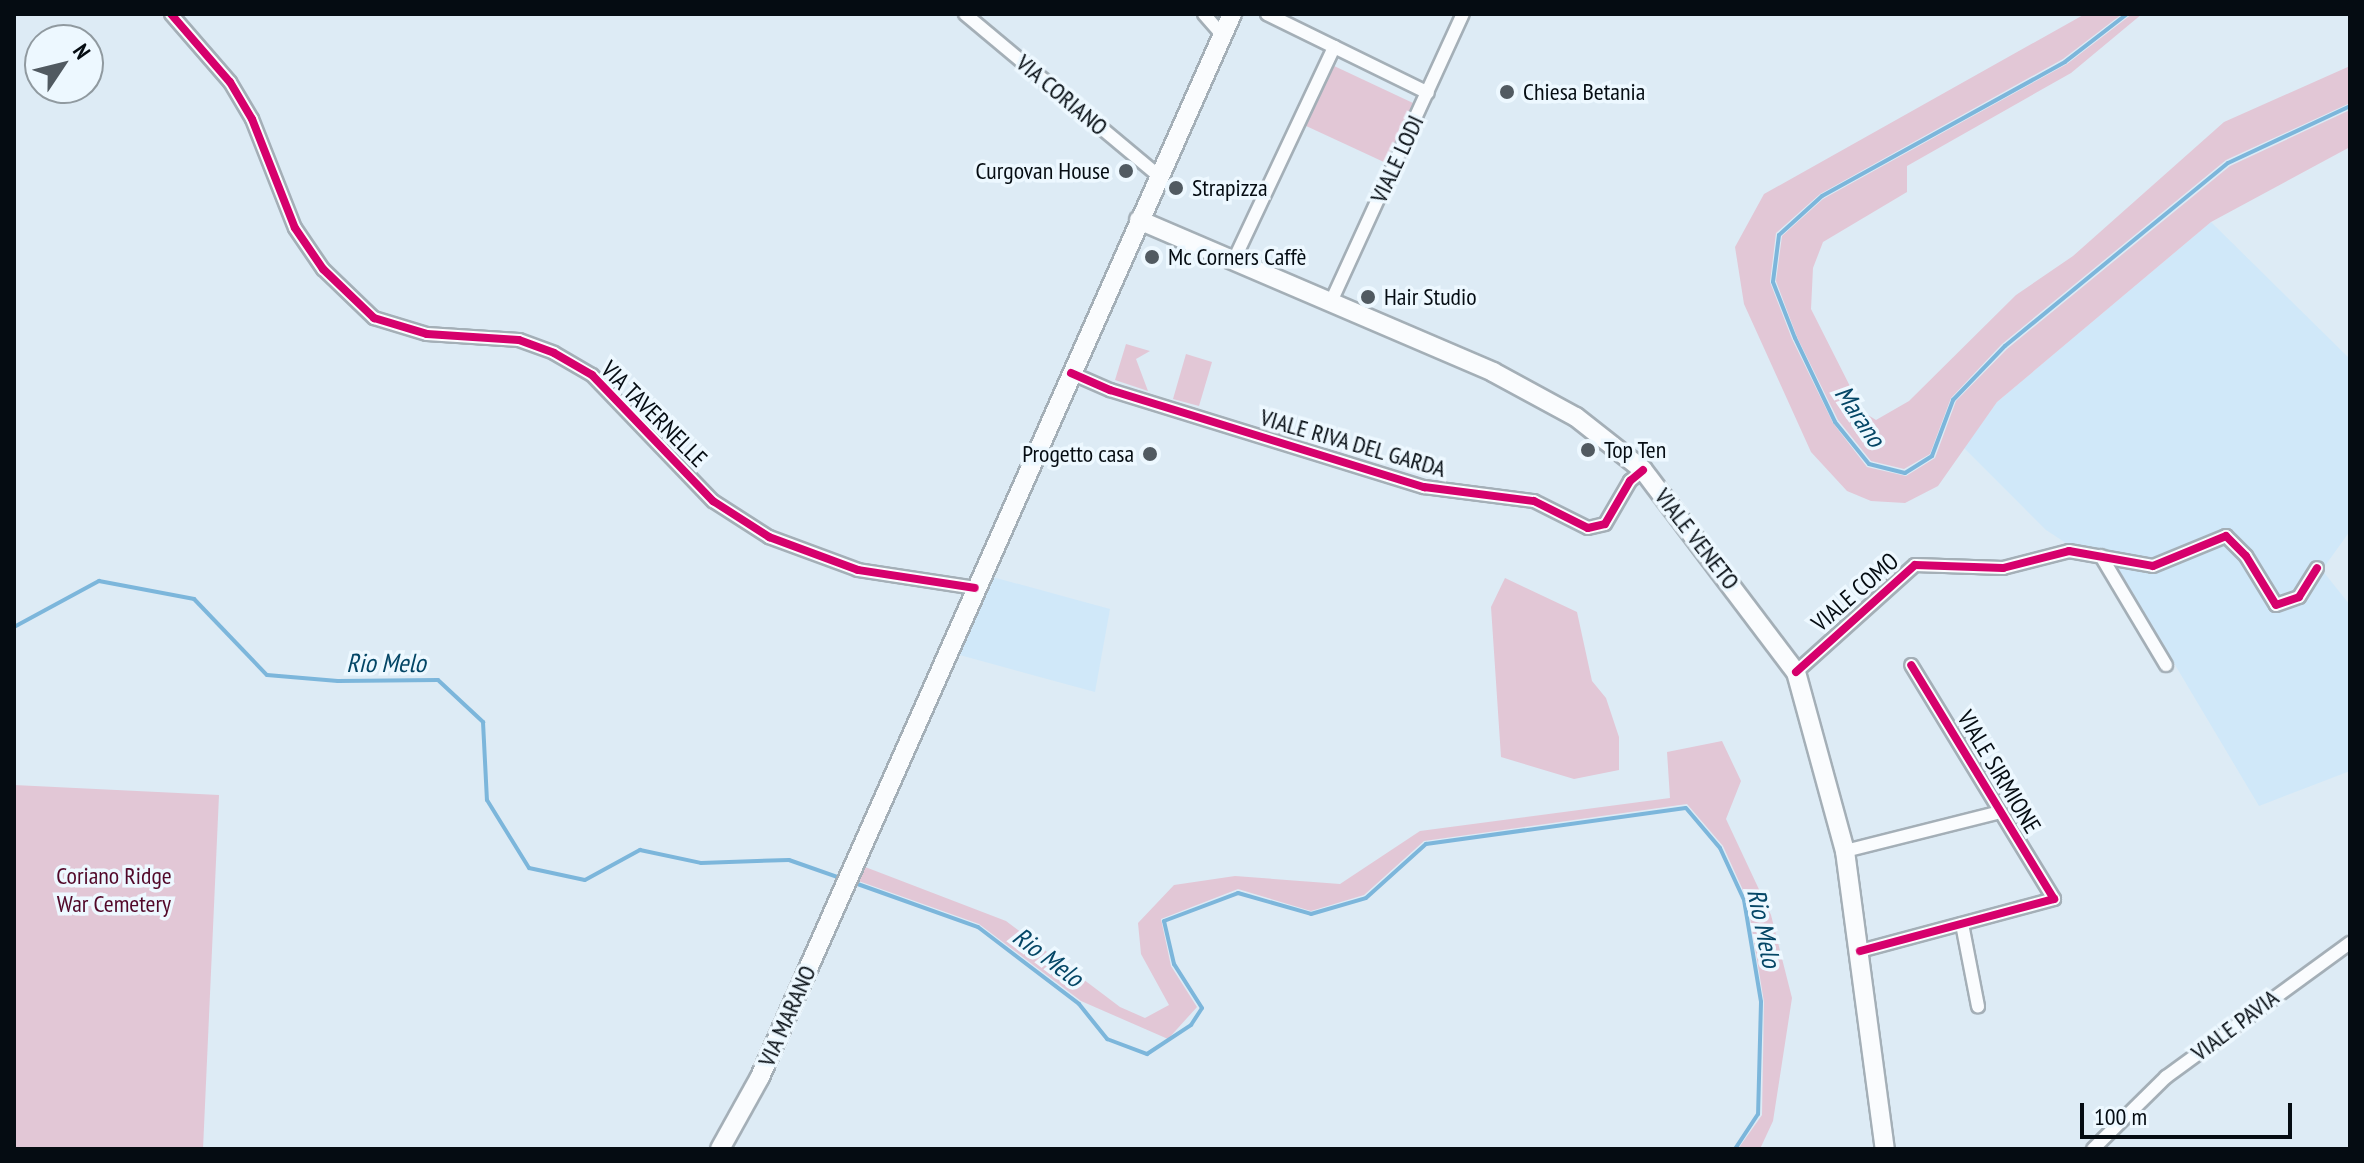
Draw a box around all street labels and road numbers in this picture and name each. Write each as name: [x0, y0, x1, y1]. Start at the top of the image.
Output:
street label: VIA CORIANO: [1010, 48, 1114, 142]
street label: VIALE LODI: [1364, 111, 1430, 207]
street label: VIA TAVERNELLE: [595, 355, 713, 473]
street label: VIALE RIVA DEL GARDA: [1256, 403, 1450, 483]
street label: VIALE VENETO: [1648, 482, 1746, 596]
street label: VIALE COMO: [1806, 547, 1904, 637]
street label: VIALE SIRMIONE: [1951, 705, 2047, 839]
street label: VIA MARANO: [752, 961, 822, 1071]
street label: VIALE PAVIA: [2186, 983, 2284, 1067]

